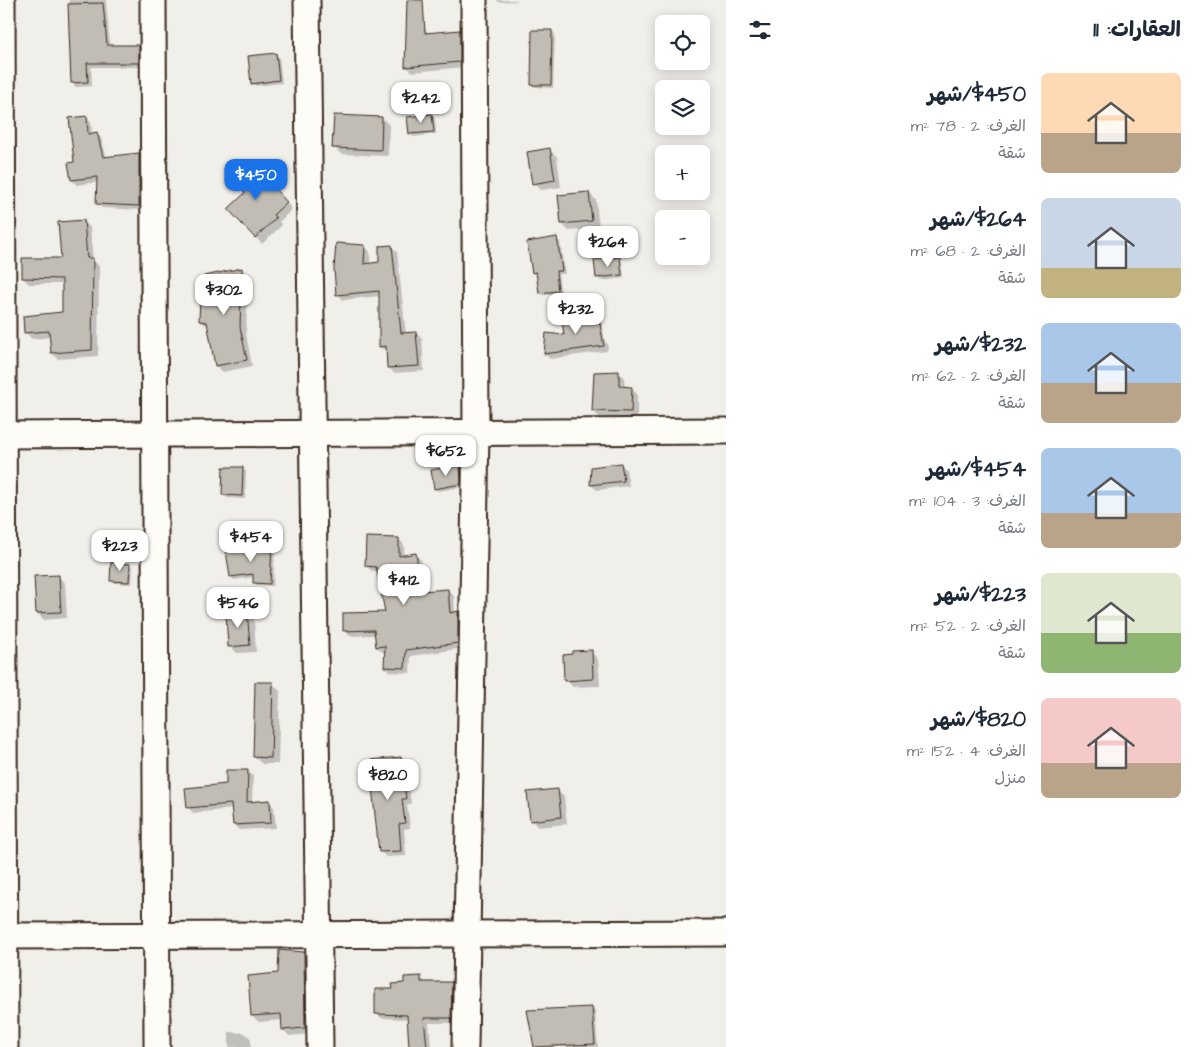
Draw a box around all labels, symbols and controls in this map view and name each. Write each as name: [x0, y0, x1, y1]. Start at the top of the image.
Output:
map controls: [655, 15, 710, 265]
button: locate: [655, 15, 710, 70]
text: العقارات: 11: [1093, 15, 1181, 44]
icon: filters: [746, 16, 774, 44]
button: layers: [655, 80, 710, 135]
text: $450/شهر: [927, 80, 1026, 109]
pin: $242: [391, 82, 451, 124]
text: $242: [402, 87, 440, 109]
icon: home: [1081, 93, 1141, 153]
text: الغرف: 2 · 78 m²: [911, 115, 1026, 137]
text: شقة: [998, 142, 1026, 164]
button: +: [655, 145, 710, 200]
pin: $450: [226, 158, 286, 201]
text: $450: [235, 164, 277, 186]
text: $264/شهر: [930, 205, 1026, 234]
button: −: [655, 210, 710, 265]
icon: home: [1081, 218, 1141, 278]
pin: $264: [578, 226, 638, 268]
text: $264: [589, 231, 627, 253]
text: الغرف: 2 · 68 m²: [911, 240, 1026, 262]
text: شقة: [998, 267, 1026, 289]
pin: $302: [194, 274, 254, 316]
text: $302: [206, 279, 242, 301]
pin: $232: [546, 292, 606, 335]
text: $232: [558, 298, 594, 320]
text: $232/شهر: [935, 330, 1026, 359]
icon: home: [1081, 343, 1141, 403]
text: الغرف: 2 · 62 m²: [912, 365, 1026, 387]
text: شقة: [998, 392, 1026, 414]
pin: $652: [416, 434, 476, 477]
text: $652: [426, 440, 466, 462]
text: $454/شهر: [926, 455, 1026, 484]
icon: home: [1081, 468, 1141, 528]
text: الغرف: 3 · 104 m²: [909, 490, 1026, 512]
text: شقة: [998, 517, 1026, 539]
pin: $454: [221, 520, 281, 563]
text: $454: [230, 526, 272, 548]
pin: $223: [90, 530, 150, 572]
text: $223: [102, 535, 138, 557]
pin: $412: [374, 564, 434, 606]
text: $412: [389, 569, 420, 591]
text: $223/شهر: [935, 580, 1026, 609]
pin: $546: [208, 586, 268, 629]
text: $546: [217, 592, 259, 614]
icon: home: [1081, 593, 1141, 653]
text: الغرف: 2 · 52 m²: [910, 615, 1026, 637]
text: شقة: [998, 642, 1026, 664]
text: $820/شهر: [931, 705, 1026, 734]
icon: home: [1081, 718, 1141, 778]
text: الغرف: 4 · 152 m²: [907, 740, 1026, 762]
pin: $820: [358, 758, 418, 801]
text: $820: [369, 764, 407, 786]
text: منزل: [994, 767, 1026, 789]

